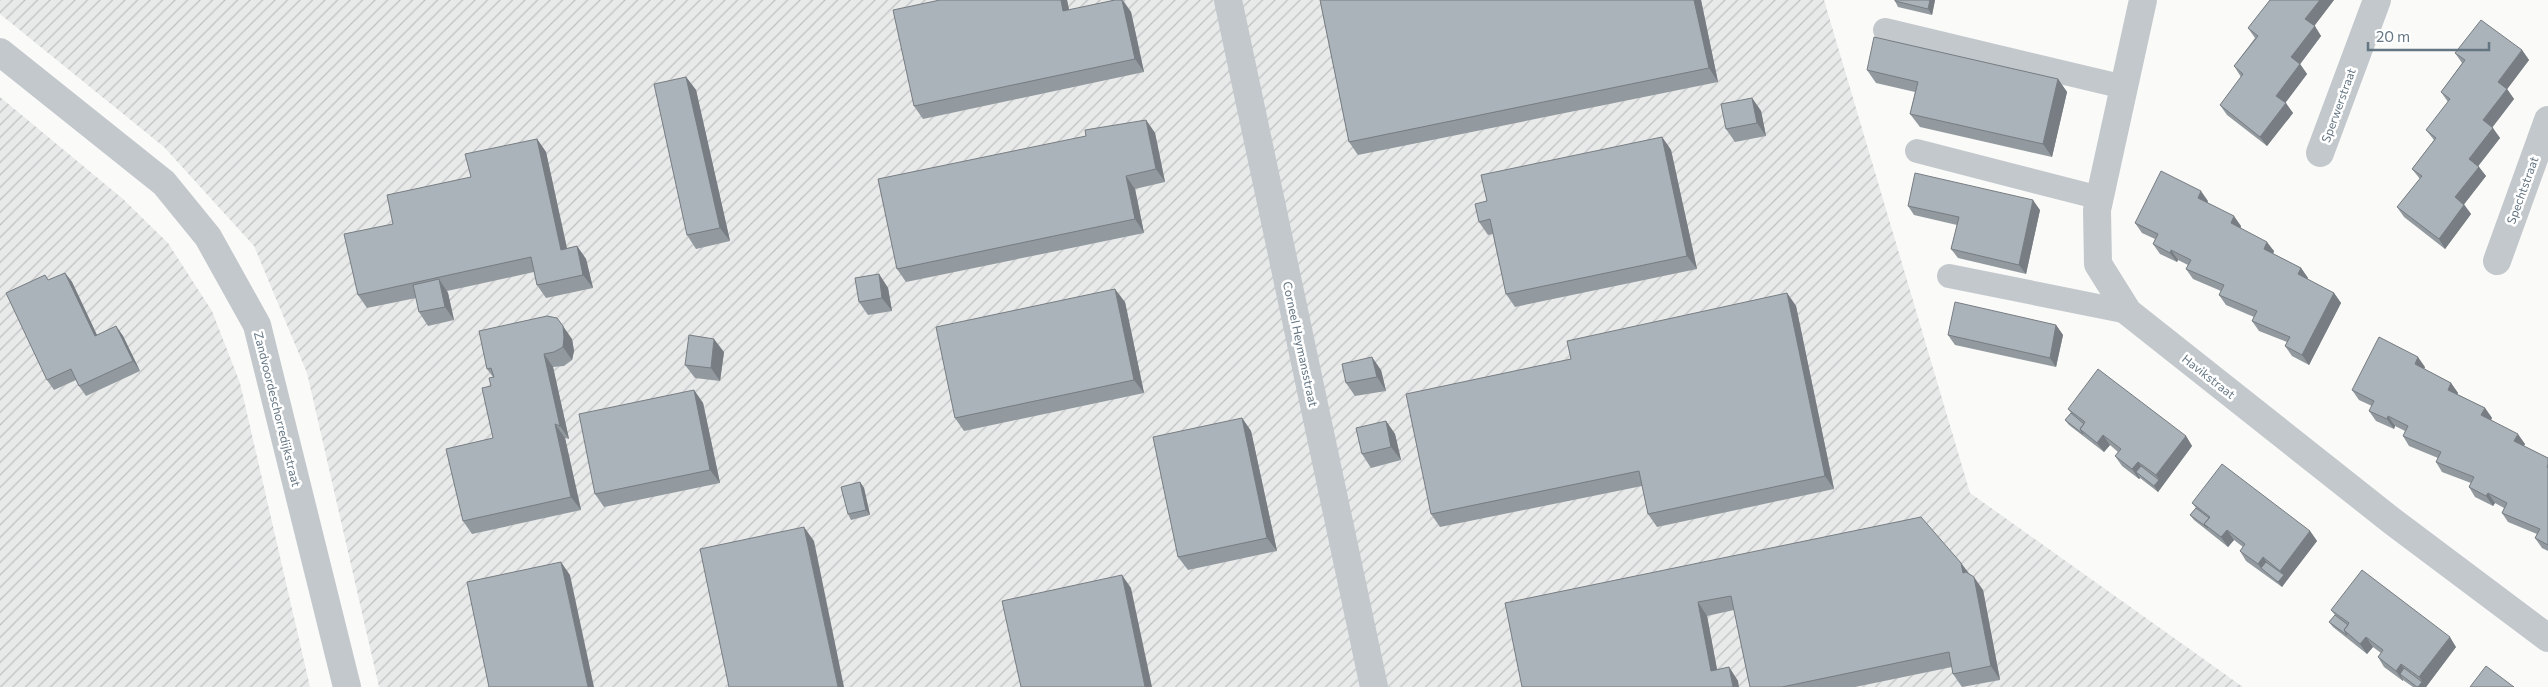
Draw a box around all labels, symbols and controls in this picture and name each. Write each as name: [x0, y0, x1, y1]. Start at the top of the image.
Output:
scale bar: [2368, 20, 2489, 52]
text: 20 m: [2376, 27, 2410, 45]
street label: Sperwerstraat: [2318, 66, 2358, 144]
street label: Spechtstraat: [2503, 154, 2541, 226]
street label: Corneel Heymansstraat: [1281, 280, 1321, 408]
street label: Zandvoordeschorredijkstraat: [252, 330, 304, 488]
street label: Havikstraat: [2180, 351, 2238, 401]

